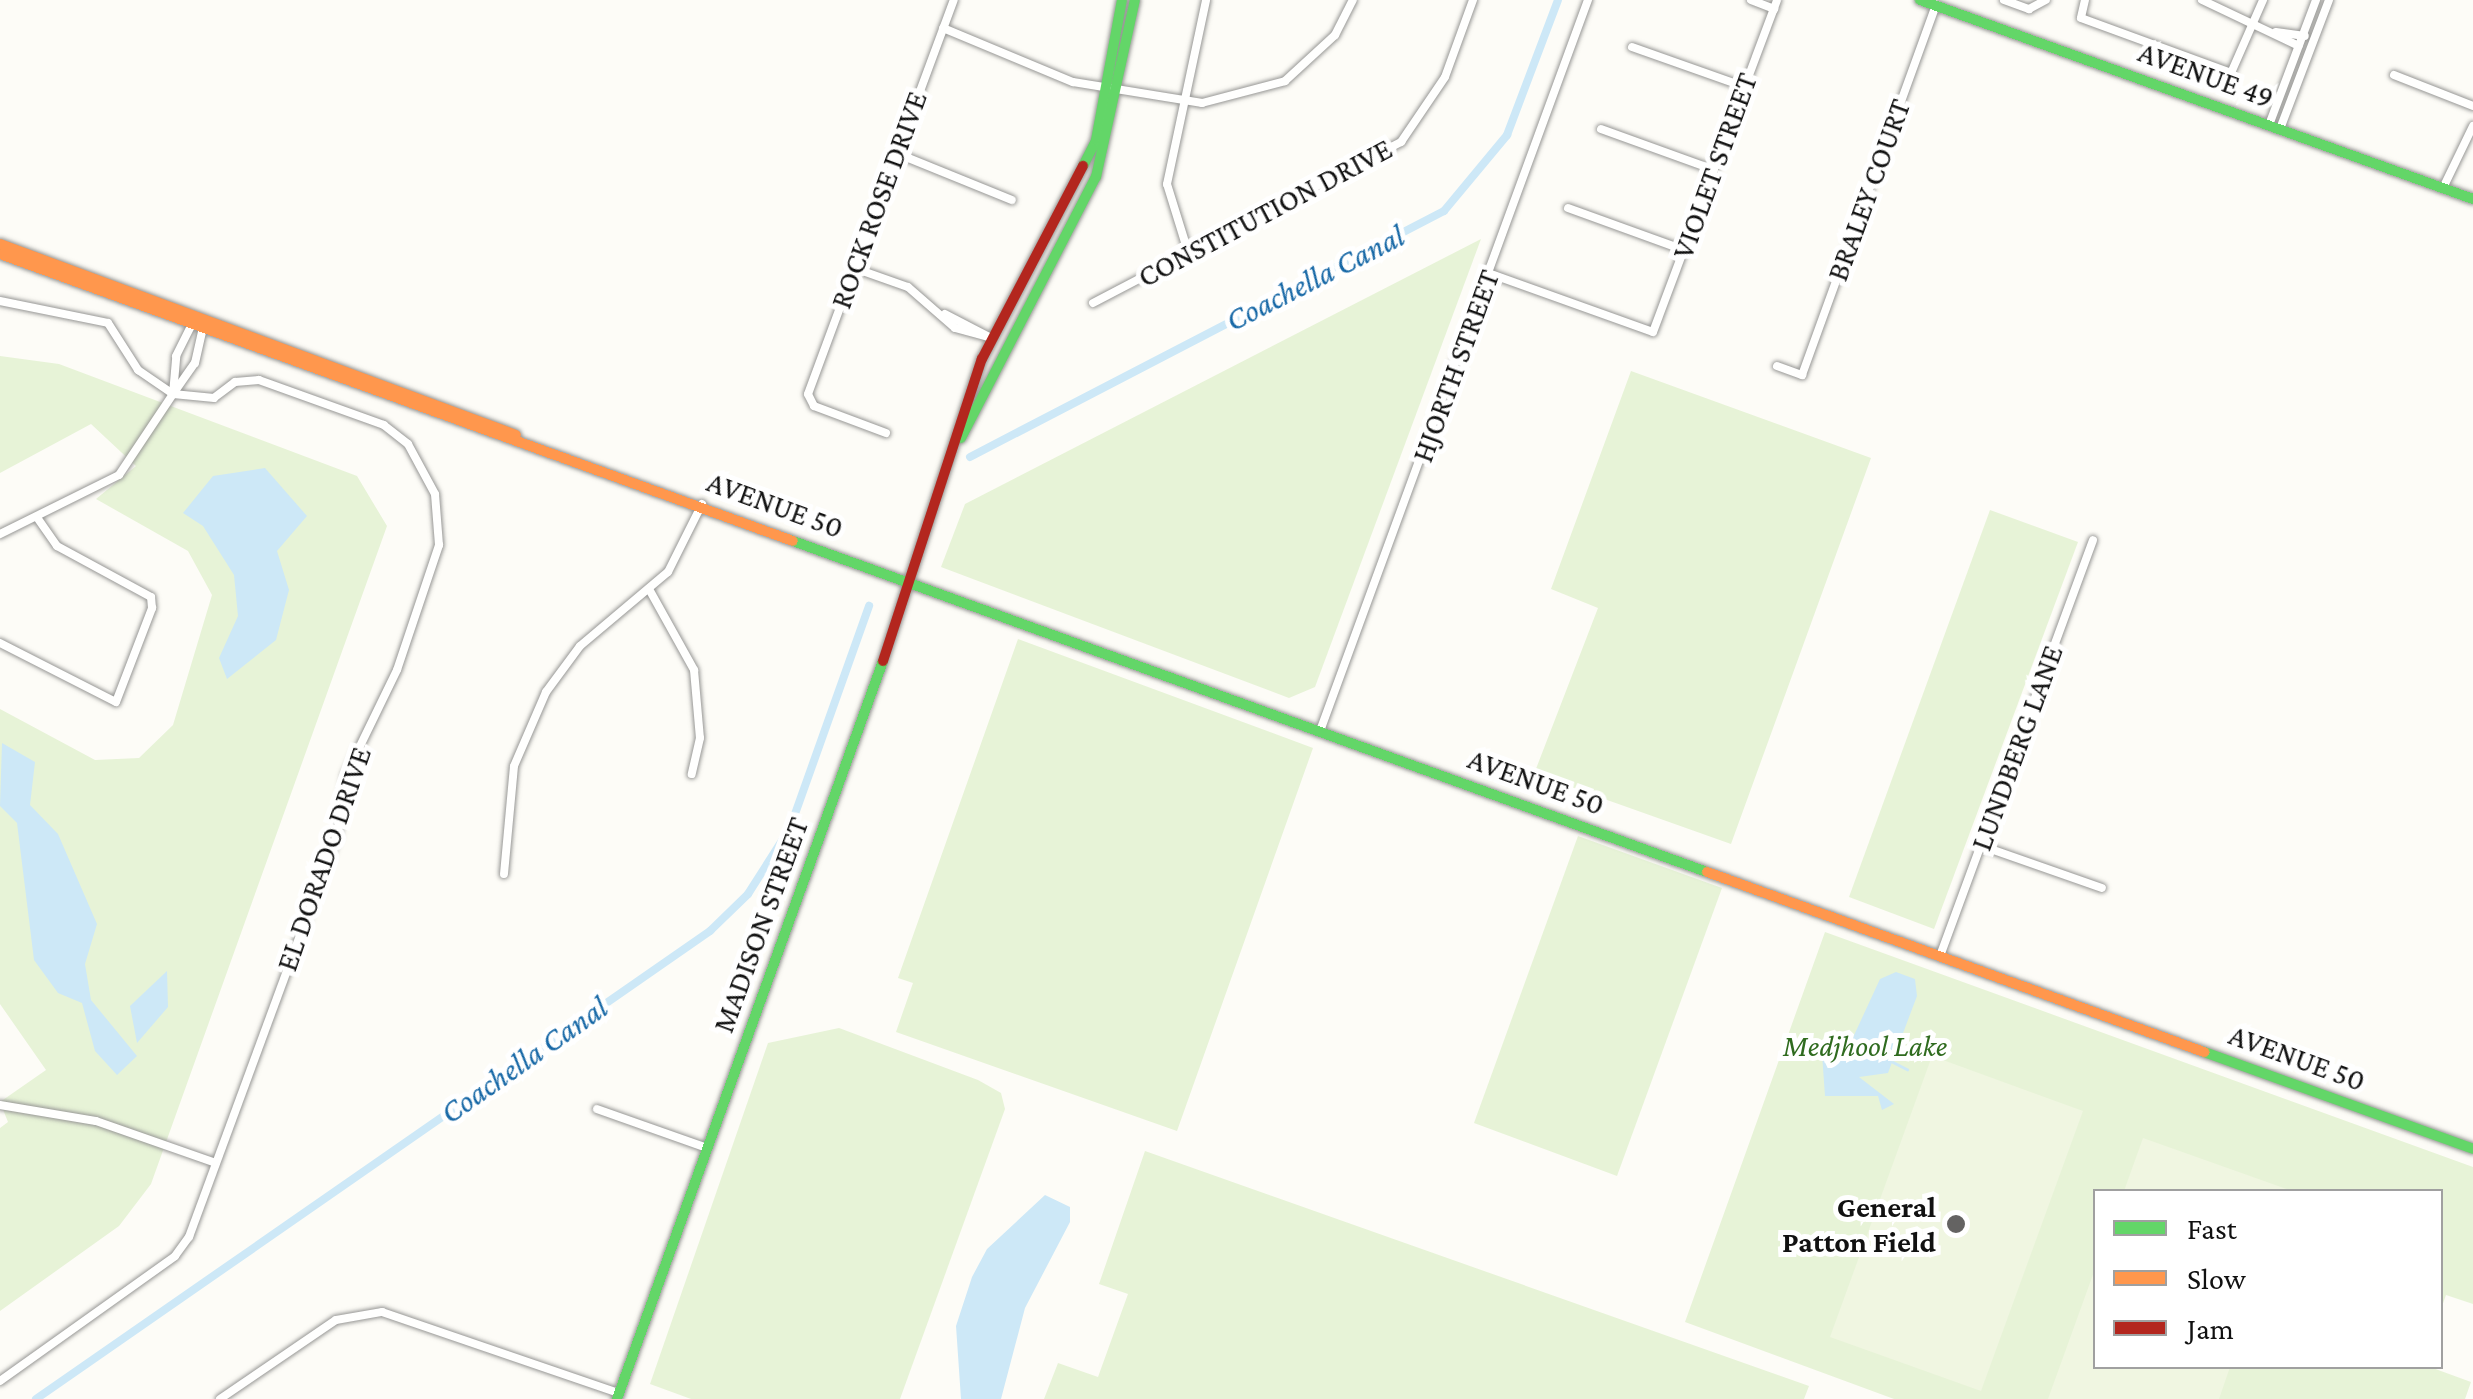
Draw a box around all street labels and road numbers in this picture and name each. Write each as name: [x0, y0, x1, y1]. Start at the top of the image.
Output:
street label: AVENUE 49: [2133, 34, 2279, 116]
street label: VIOLET STREET: [1665, 68, 1765, 264]
street label: ROCK ROSE DRIVE: [823, 87, 935, 313]
street label: BRALEY COURT: [1819, 94, 1919, 286]
street label: CONSTITUTION DRIVE: [1132, 131, 1398, 295]
street label: HJORTH STREET: [1405, 265, 1507, 467]
street label: AVENUE 50: [702, 464, 848, 546]
street label: LUNDBERG LANE: [1963, 640, 2071, 856]
street label: AVENUE 50: [1463, 741, 1609, 823]
street label: EL DORADO DRIVE: [269, 742, 379, 976]
street label: MADISON STREET: [705, 813, 817, 1037]
street label: AVENUE 50: [2224, 1017, 2370, 1099]

